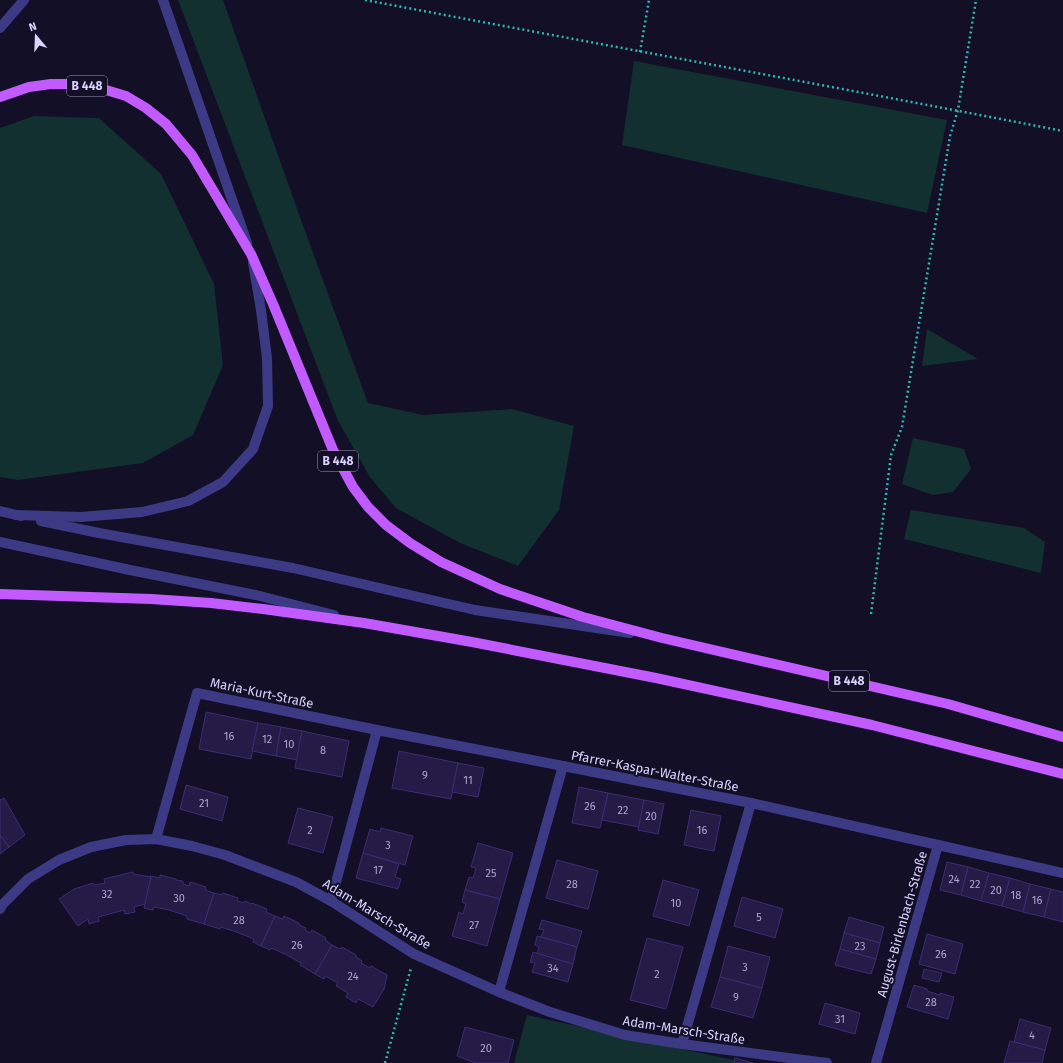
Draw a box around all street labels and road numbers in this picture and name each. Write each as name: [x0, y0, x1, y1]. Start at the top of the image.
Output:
road number: B 448: [67, 76, 107, 96]
road number: B 448: [318, 451, 358, 471]
road number: B 448: [829, 671, 869, 691]
street label: Maria-Kurt-Straße: [209, 675, 315, 711]
street label: Pfarrer-Kaspar-Walter-Straße: [570, 747, 740, 795]
street label: August-Birlenbach-Straße: [874, 849, 930, 999]
street label: Adam-Marsch-Straße: [320, 876, 434, 952]
street label: Adam-Marsch-Straße: [622, 1013, 746, 1047]

